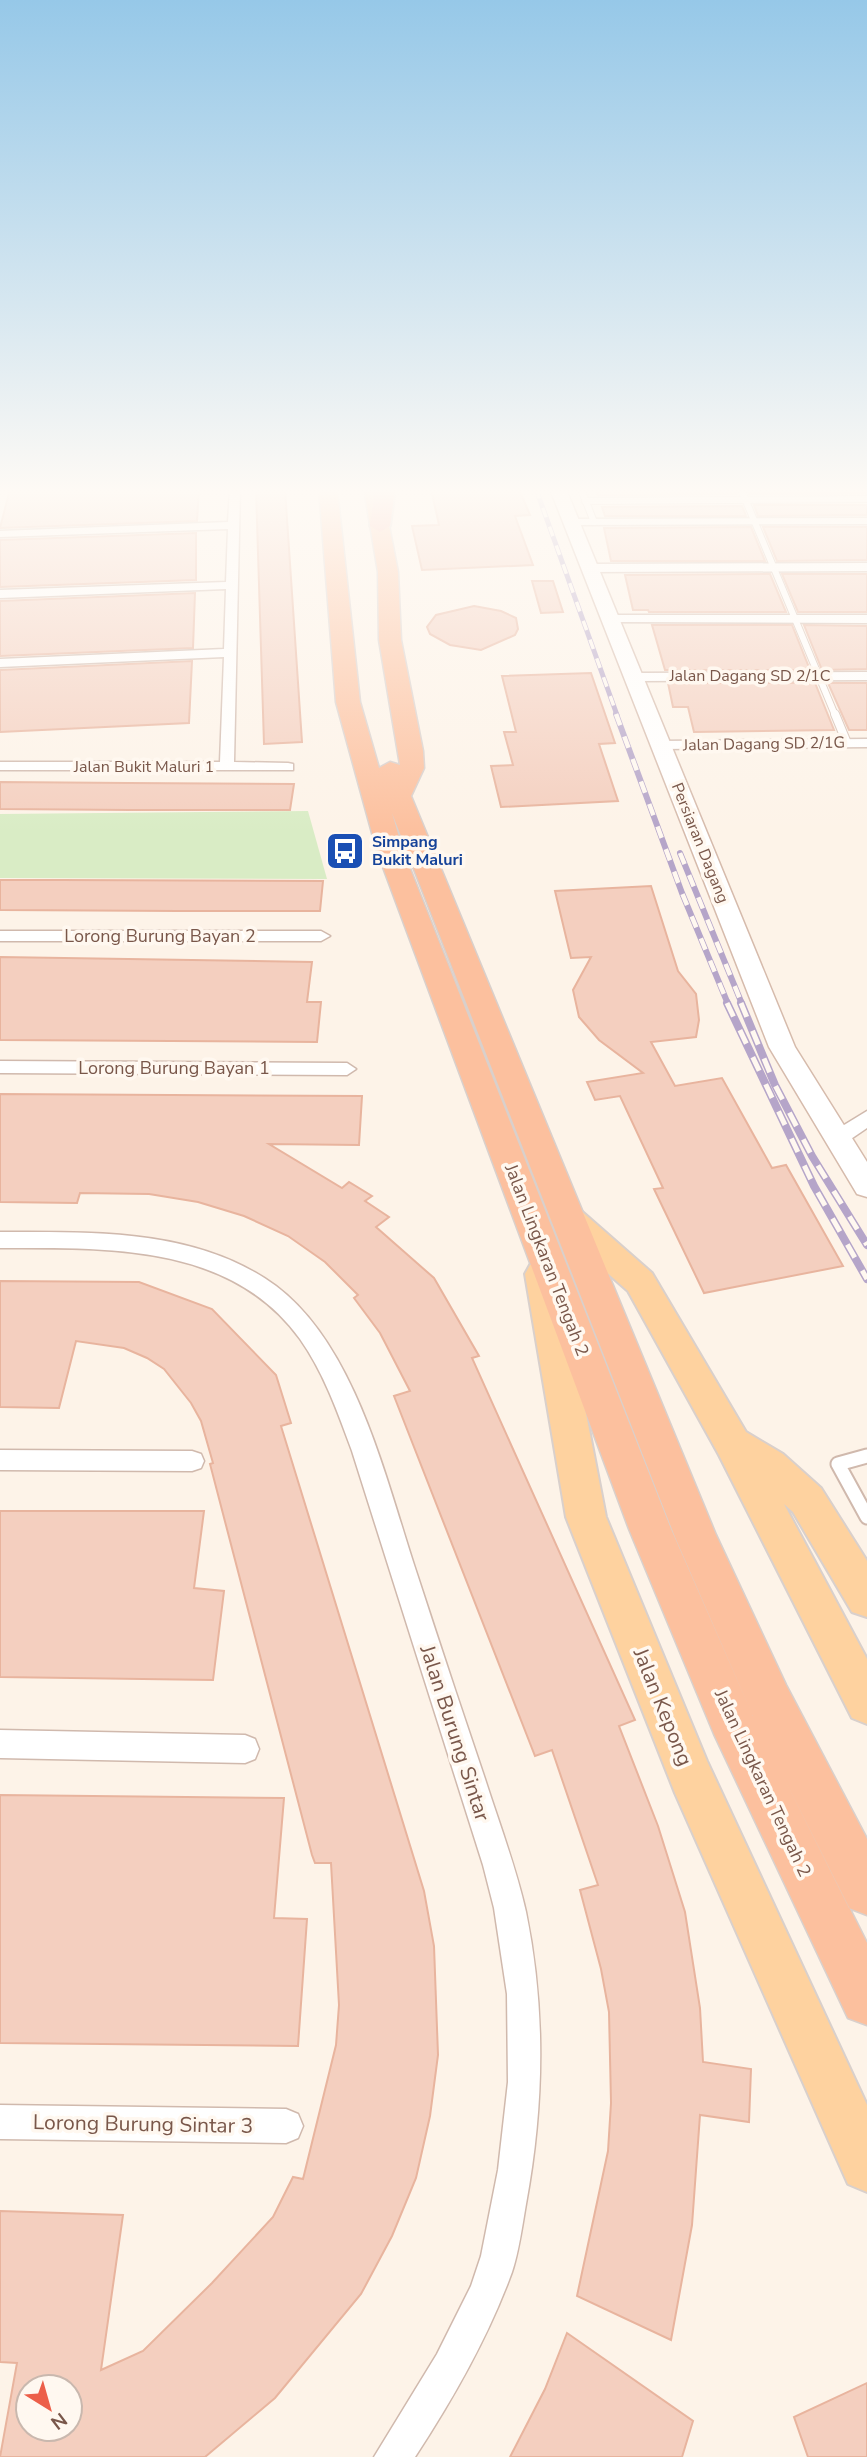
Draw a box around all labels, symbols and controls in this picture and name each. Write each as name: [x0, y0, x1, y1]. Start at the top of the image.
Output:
street label: Jalan Dagang SD 2/1C: [668, 665, 831, 687]
street label: Jalan Dagang SD 2/1G: [682, 732, 845, 756]
street label: Jalan Bukit Maluri 1: [73, 756, 214, 778]
street label: Persiaran Dagang: [666, 780, 734, 906]
bus stop icon: Simpang Bukit Maluri: [324, 830, 366, 872]
place label: Simpang Bukit Maluri: [372, 831, 463, 871]
street label: Lorong Burung Bayan 2: [64, 924, 256, 948]
street label: Lorong Burung Bayan 1: [78, 1056, 270, 1080]
street label: Jalan Lingkaran Tengah 2: [499, 1160, 595, 1360]
street label: Jalan Burung Sintar: [413, 1641, 497, 1825]
street label: Jalan Kepong: [626, 1643, 699, 1770]
street label: Jalan Lingkaran Tengah 2: [709, 1685, 817, 1881]
street label: Lorong Burung Sintar 3: [33, 2108, 253, 2140]
north arrow: [14, 2373, 84, 2443]
text: N: [45, 2406, 72, 2435]

